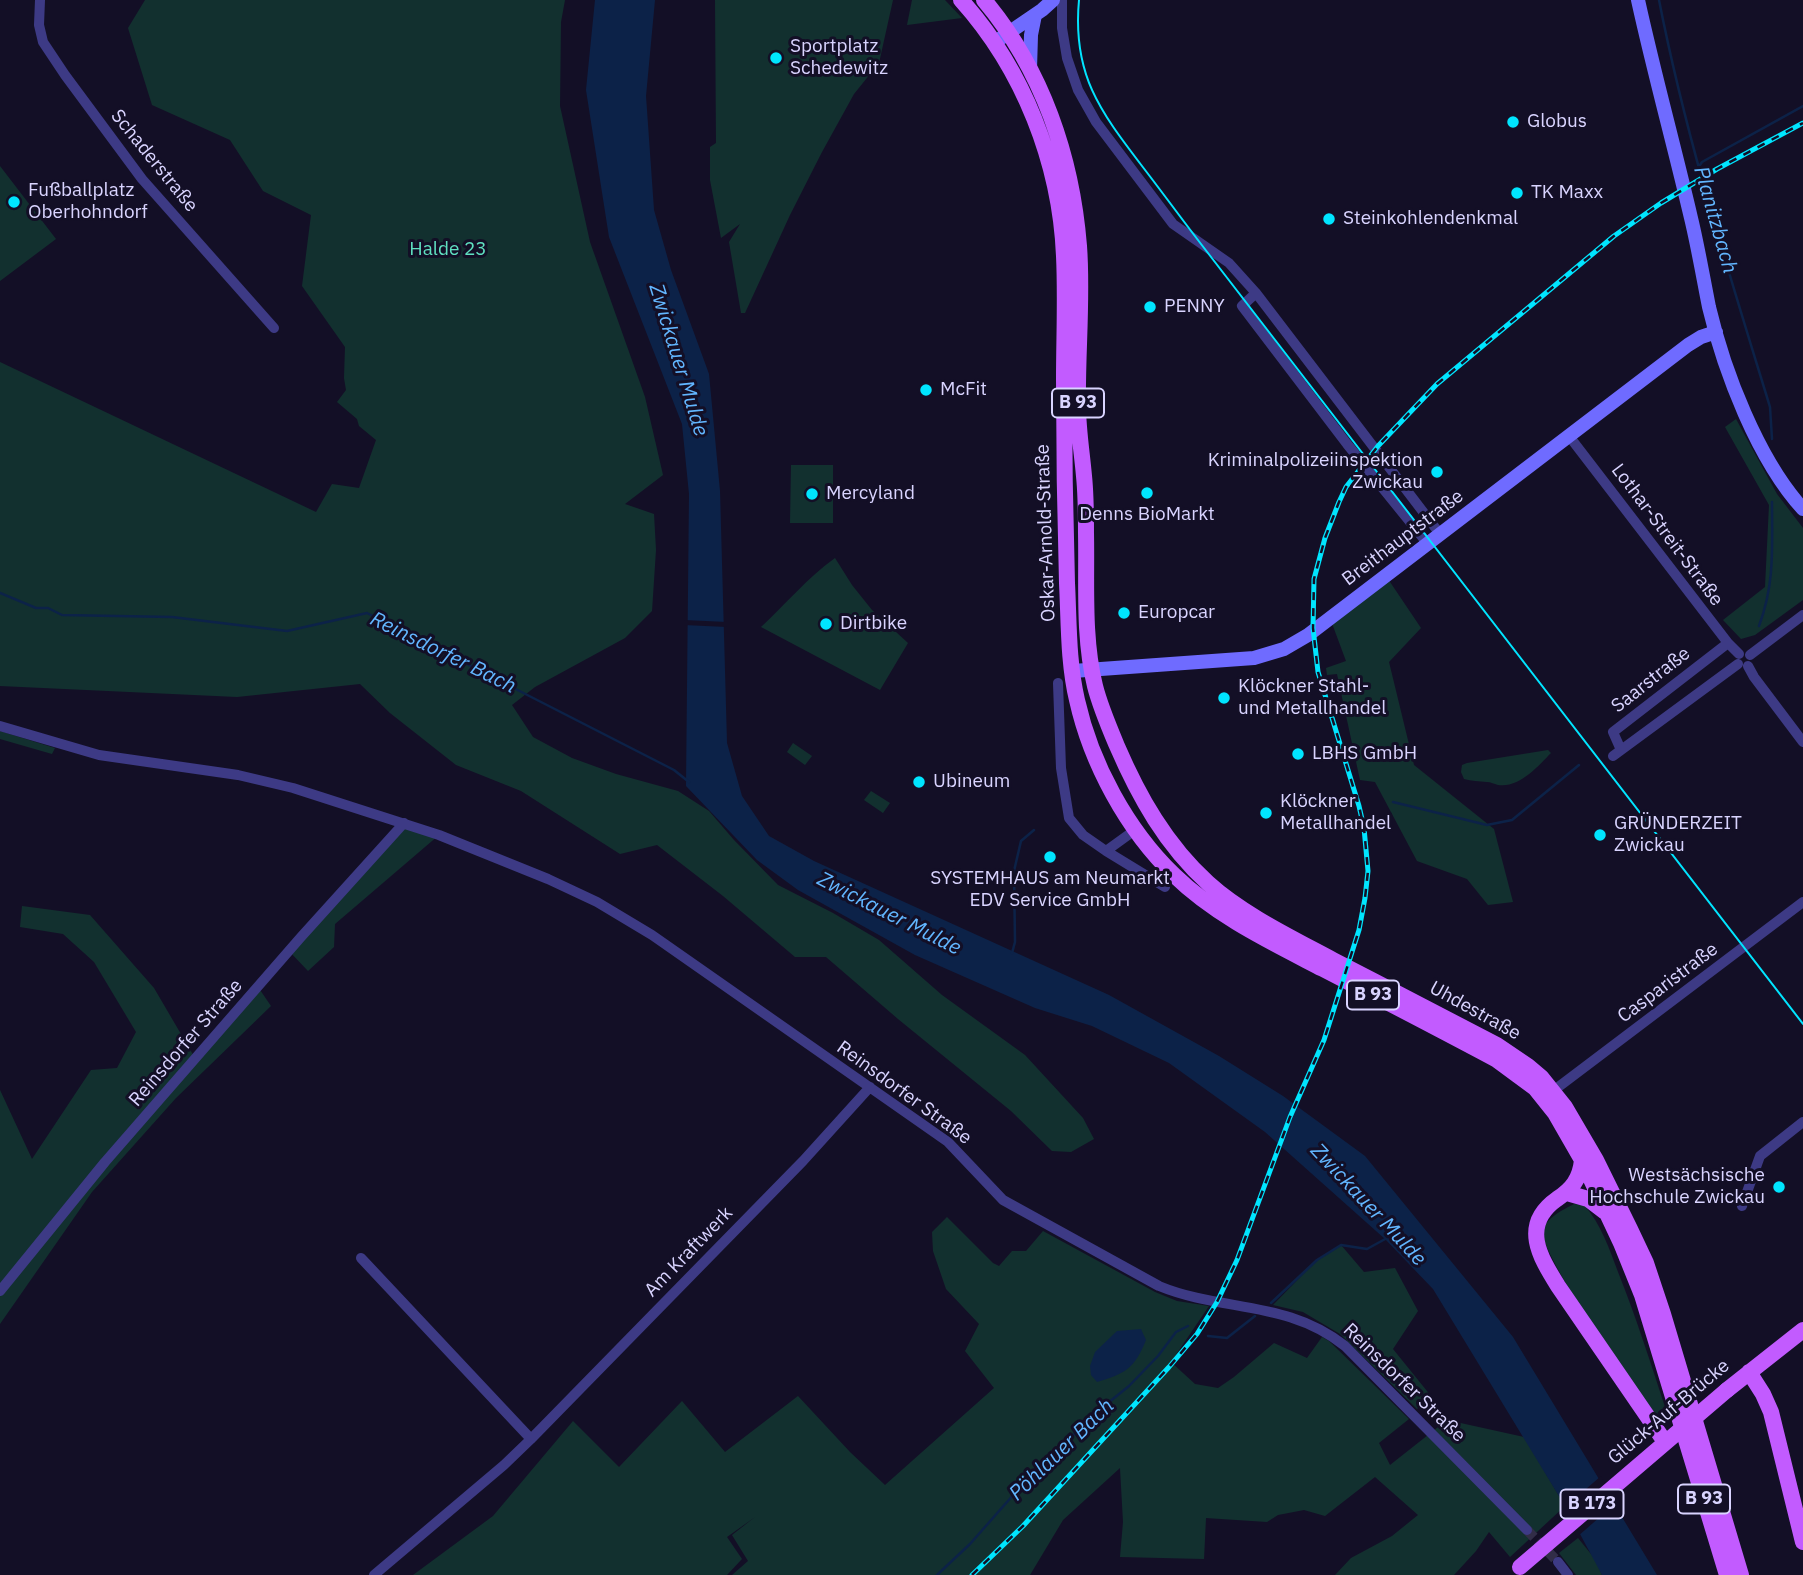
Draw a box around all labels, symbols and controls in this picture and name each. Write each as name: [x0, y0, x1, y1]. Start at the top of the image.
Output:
place label: Sportplatz Schedewitz: [790, 36, 888, 80]
marker: Sportplatz Schedewitz: [768, 50, 784, 66]
street label: Schaderstraße: [106, 105, 202, 217]
place label: Globus: [1527, 111, 1587, 133]
marker: Globus: [1505, 114, 1521, 130]
water label: Planitzbach: [1688, 164, 1742, 276]
place label: Fußballplatz Oberhohndorf: [28, 180, 148, 224]
place label: TK Maxx: [1531, 182, 1603, 204]
marker: TK Maxx: [1509, 185, 1525, 201]
marker: Fußballplatz Oberhohndorf: [6, 194, 22, 210]
place label: Steinkohlendenkmal: [1343, 208, 1518, 230]
marker: Steinkohlendenkmal: [1321, 211, 1337, 227]
park label: Halde 23: [409, 239, 487, 261]
water label: Zwickauer Mulde: [643, 281, 713, 439]
place label: PENNY: [1164, 296, 1225, 318]
marker: PENNY: [1142, 299, 1158, 315]
place label: McFit: [940, 379, 987, 401]
marker: McFit: [918, 382, 934, 398]
road number: B 93: [1052, 388, 1104, 418]
street label: Oskar-Arnold-Straße: [1032, 444, 1060, 622]
place label: Kriminalpolizeiinspektion Zwickau: [1208, 450, 1423, 494]
street label: Lothar-Streit-Straße: [1606, 459, 1728, 611]
marker: Kriminalpolizeiinspektion Zwickau: [1429, 464, 1445, 480]
place label: Mercyland: [826, 483, 915, 505]
marker: Denns BioMarkt: [1139, 485, 1155, 501]
street label: Breithauptstraße: [1338, 485, 1468, 591]
marker: Mercyland: [804, 486, 820, 502]
place label: Denns BioMarkt: [1079, 504, 1215, 526]
place label: Europcar: [1138, 602, 1215, 624]
marker: Europcar: [1116, 605, 1132, 621]
water label: Reinsdorfer Bach: [366, 607, 520, 699]
place label: Dirtbike: [840, 613, 907, 635]
marker: Dirtbike: [818, 616, 834, 632]
street label: Saarstraße: [1607, 642, 1695, 718]
place label: Klöckner Stahl- und Metallhandel: [1238, 676, 1386, 720]
marker: Klöckner Stahl- und Metallhandel: [1216, 690, 1232, 706]
place label: LBHS GmbH: [1312, 743, 1417, 765]
marker: LBHS GmbH: [1290, 746, 1306, 762]
place label: Ubineum: [933, 771, 1010, 793]
marker: Ubineum: [911, 774, 927, 790]
place label: Klöckner Metallhandel: [1280, 791, 1391, 835]
marker: Klöckner Metallhandel: [1258, 805, 1274, 821]
place label: GRÜNDERZEIT Zwickau: [1614, 813, 1742, 857]
marker: GRÜNDERZEIT Zwickau: [1592, 827, 1608, 843]
marker: SYSTEMHAUS am Neumarkt EDV Service GmbH: [1042, 849, 1058, 865]
water label: Zwickauer Mulde: [813, 867, 965, 961]
place label: SYSTEMHAUS am Neumarkt EDV Service GmbH: [930, 868, 1170, 912]
street label: Casparistraße: [1613, 938, 1723, 1028]
street label: Reinsdorfer Straße: [125, 975, 247, 1111]
street label: Uhdestraße: [1426, 977, 1524, 1045]
road number: B 93: [1347, 980, 1399, 1010]
street label: Reinsdorfer Straße: [832, 1036, 976, 1150]
water label: Zwickauer Mulde: [1305, 1139, 1431, 1271]
place label: Westsächsische Hochschule Zwickau: [1589, 1165, 1765, 1209]
marker: Westsächsische Hochschule Zwickau: [1771, 1179, 1787, 1195]
street label: Am Kraftwerk: [640, 1202, 738, 1302]
street label: Reinsdorfer Straße: [1338, 1319, 1470, 1447]
street label: Glück-Auf-Brücke: [1604, 1355, 1734, 1469]
water label: Pöhlauer Bach: [1004, 1394, 1120, 1506]
road number: B 93: [1678, 1484, 1730, 1514]
road number: B 173: [1560, 1490, 1624, 1518]

